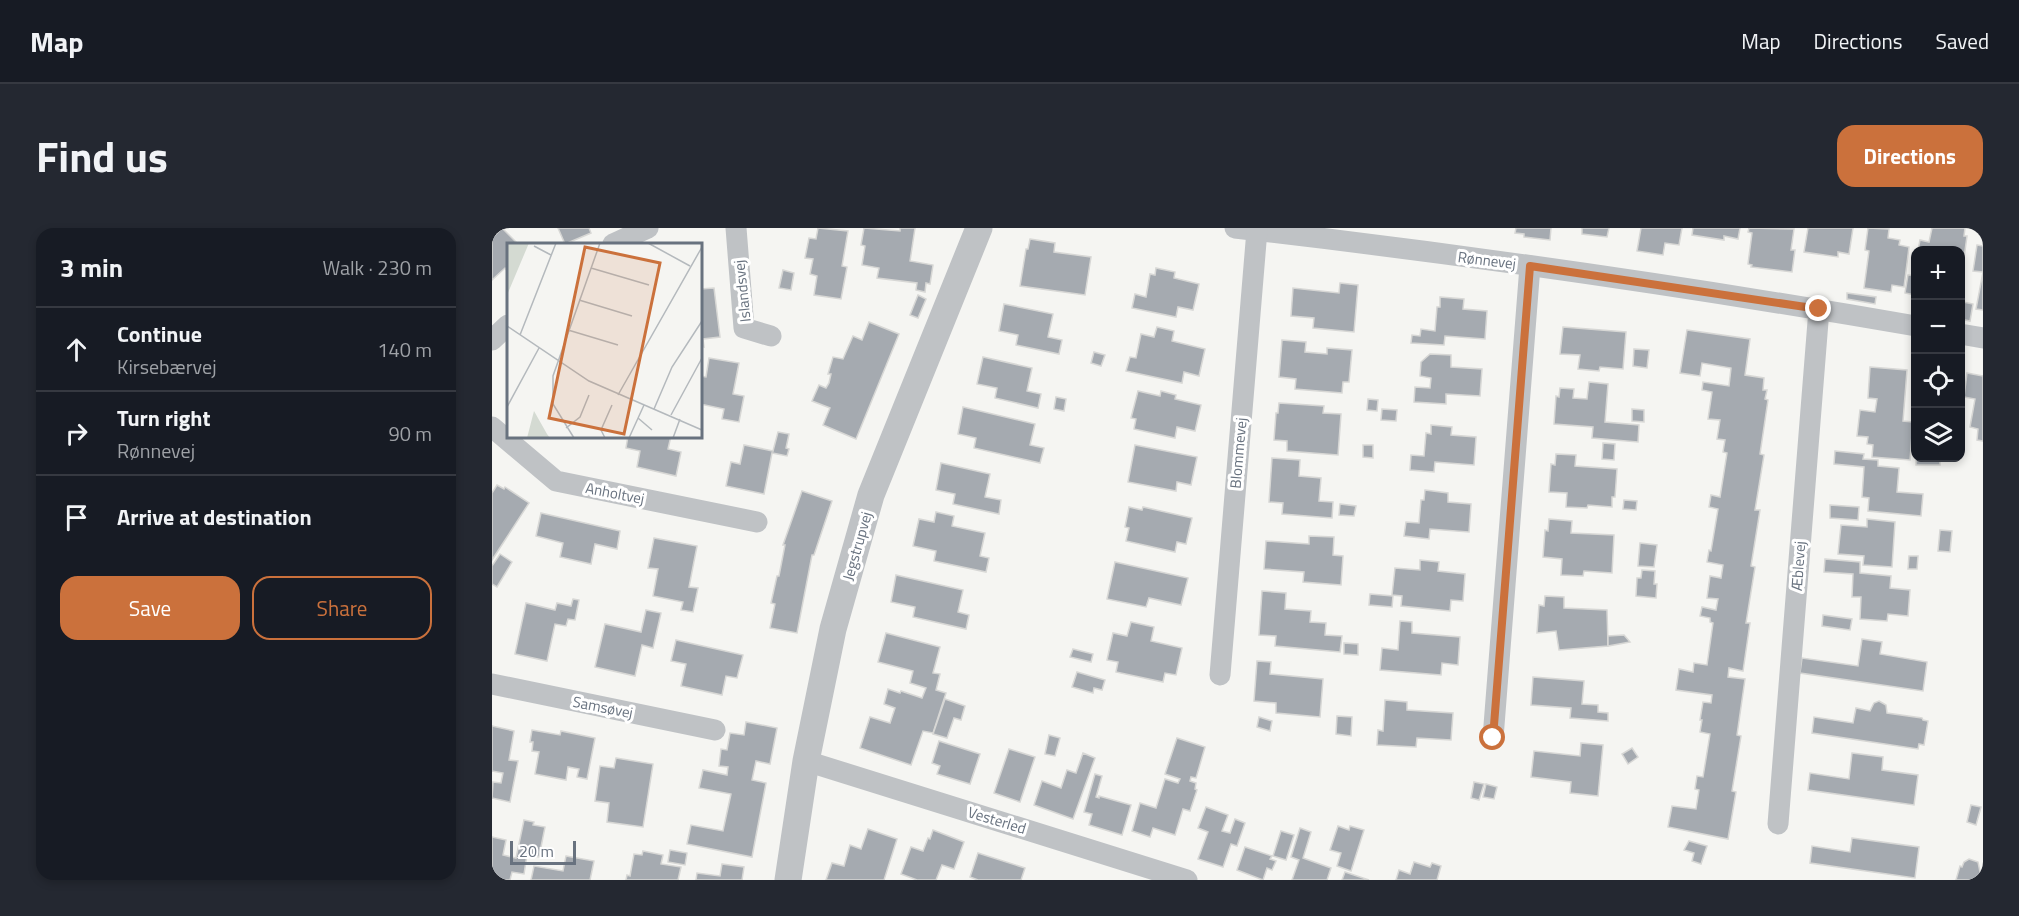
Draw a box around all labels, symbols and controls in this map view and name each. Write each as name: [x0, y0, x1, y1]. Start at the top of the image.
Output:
text: Map: [30, 20, 84, 63]
text: Map: [1741, 25, 1781, 57]
text: Directions: [1814, 25, 1903, 57]
text: Saved: [1936, 25, 1989, 57]
text: Find us: [36, 124, 168, 188]
button: Directions: [1837, 125, 1983, 187]
inset map: [507, 243, 702, 438]
street label: Rønnevej: [1457, 245, 1517, 275]
map controls: [1911, 246, 1965, 462]
button: +: [1911, 246, 1965, 300]
text: 3 min: [60, 248, 123, 287]
text: Walk · 230 m: [323, 252, 432, 283]
street label: Islandsvej: [727, 259, 757, 323]
route end: [1805, 295, 1831, 321]
button: −: [1911, 300, 1965, 354]
text: Continue: [117, 317, 202, 351]
icon: ahead: [60, 333, 93, 366]
text: 140 m: [377, 334, 432, 365]
text: Kirsebærvej: [117, 351, 217, 382]
button: locate: [1911, 354, 1965, 408]
text: Turn right: [117, 401, 211, 435]
button: layers: [1911, 408, 1965, 462]
icon: right: [60, 417, 93, 450]
street label: Blommevej: [1223, 417, 1253, 489]
text: 90 m: [388, 418, 432, 449]
text: Rønnevej: [117, 435, 195, 466]
street label: Anholtvej: [584, 476, 646, 510]
text: Arrive at destination: [117, 500, 312, 534]
icon: arrive: [60, 501, 93, 534]
street label: Jegstrupvej: [836, 509, 878, 583]
street label: Æblevej: [1785, 540, 1811, 592]
button: Save: [60, 576, 240, 640]
button: Share: [252, 576, 432, 640]
street label: Samsøvej: [571, 690, 635, 724]
route start: [1479, 724, 1505, 750]
street label: Vesterled: [965, 800, 1029, 840]
scale bar: [510, 838, 576, 866]
text: 20 m: [519, 839, 554, 863]

